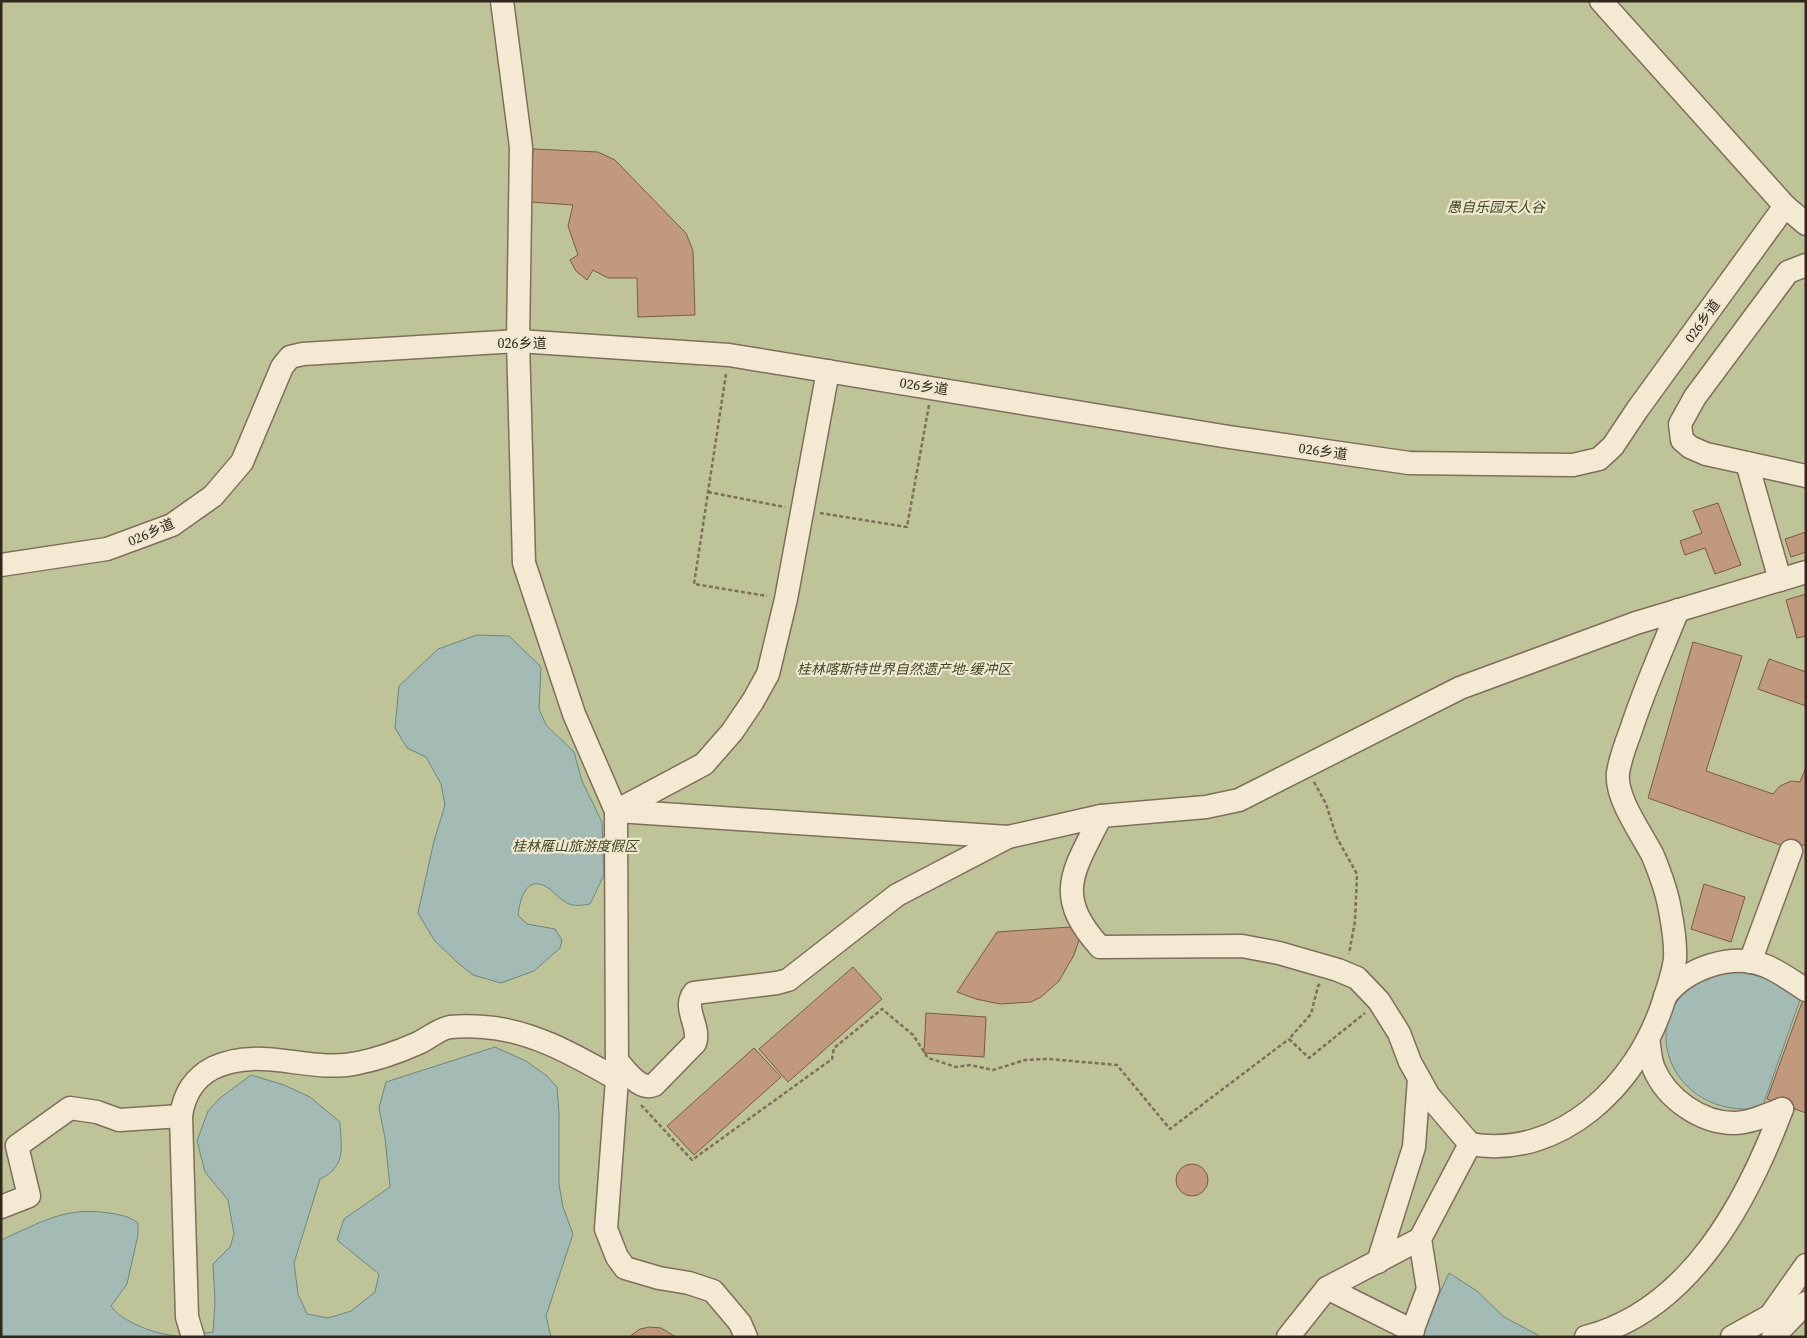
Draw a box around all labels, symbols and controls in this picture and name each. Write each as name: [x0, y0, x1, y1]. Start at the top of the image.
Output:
park label: 愚自乐园天人谷: [1447, 197, 1547, 217]
street label: 026乡道: [1680, 295, 1724, 347]
street label: 026乡道: [498, 333, 547, 353]
street label: 026乡道: [898, 372, 950, 400]
street label: 026乡道: [1297, 438, 1349, 464]
street label: 026乡道: [125, 513, 177, 551]
park label: 桂林喀斯特世界自然遗产地-缓冲区: [797, 659, 1013, 679]
park label: 桂林雁山旅游度假区: [512, 836, 640, 856]

